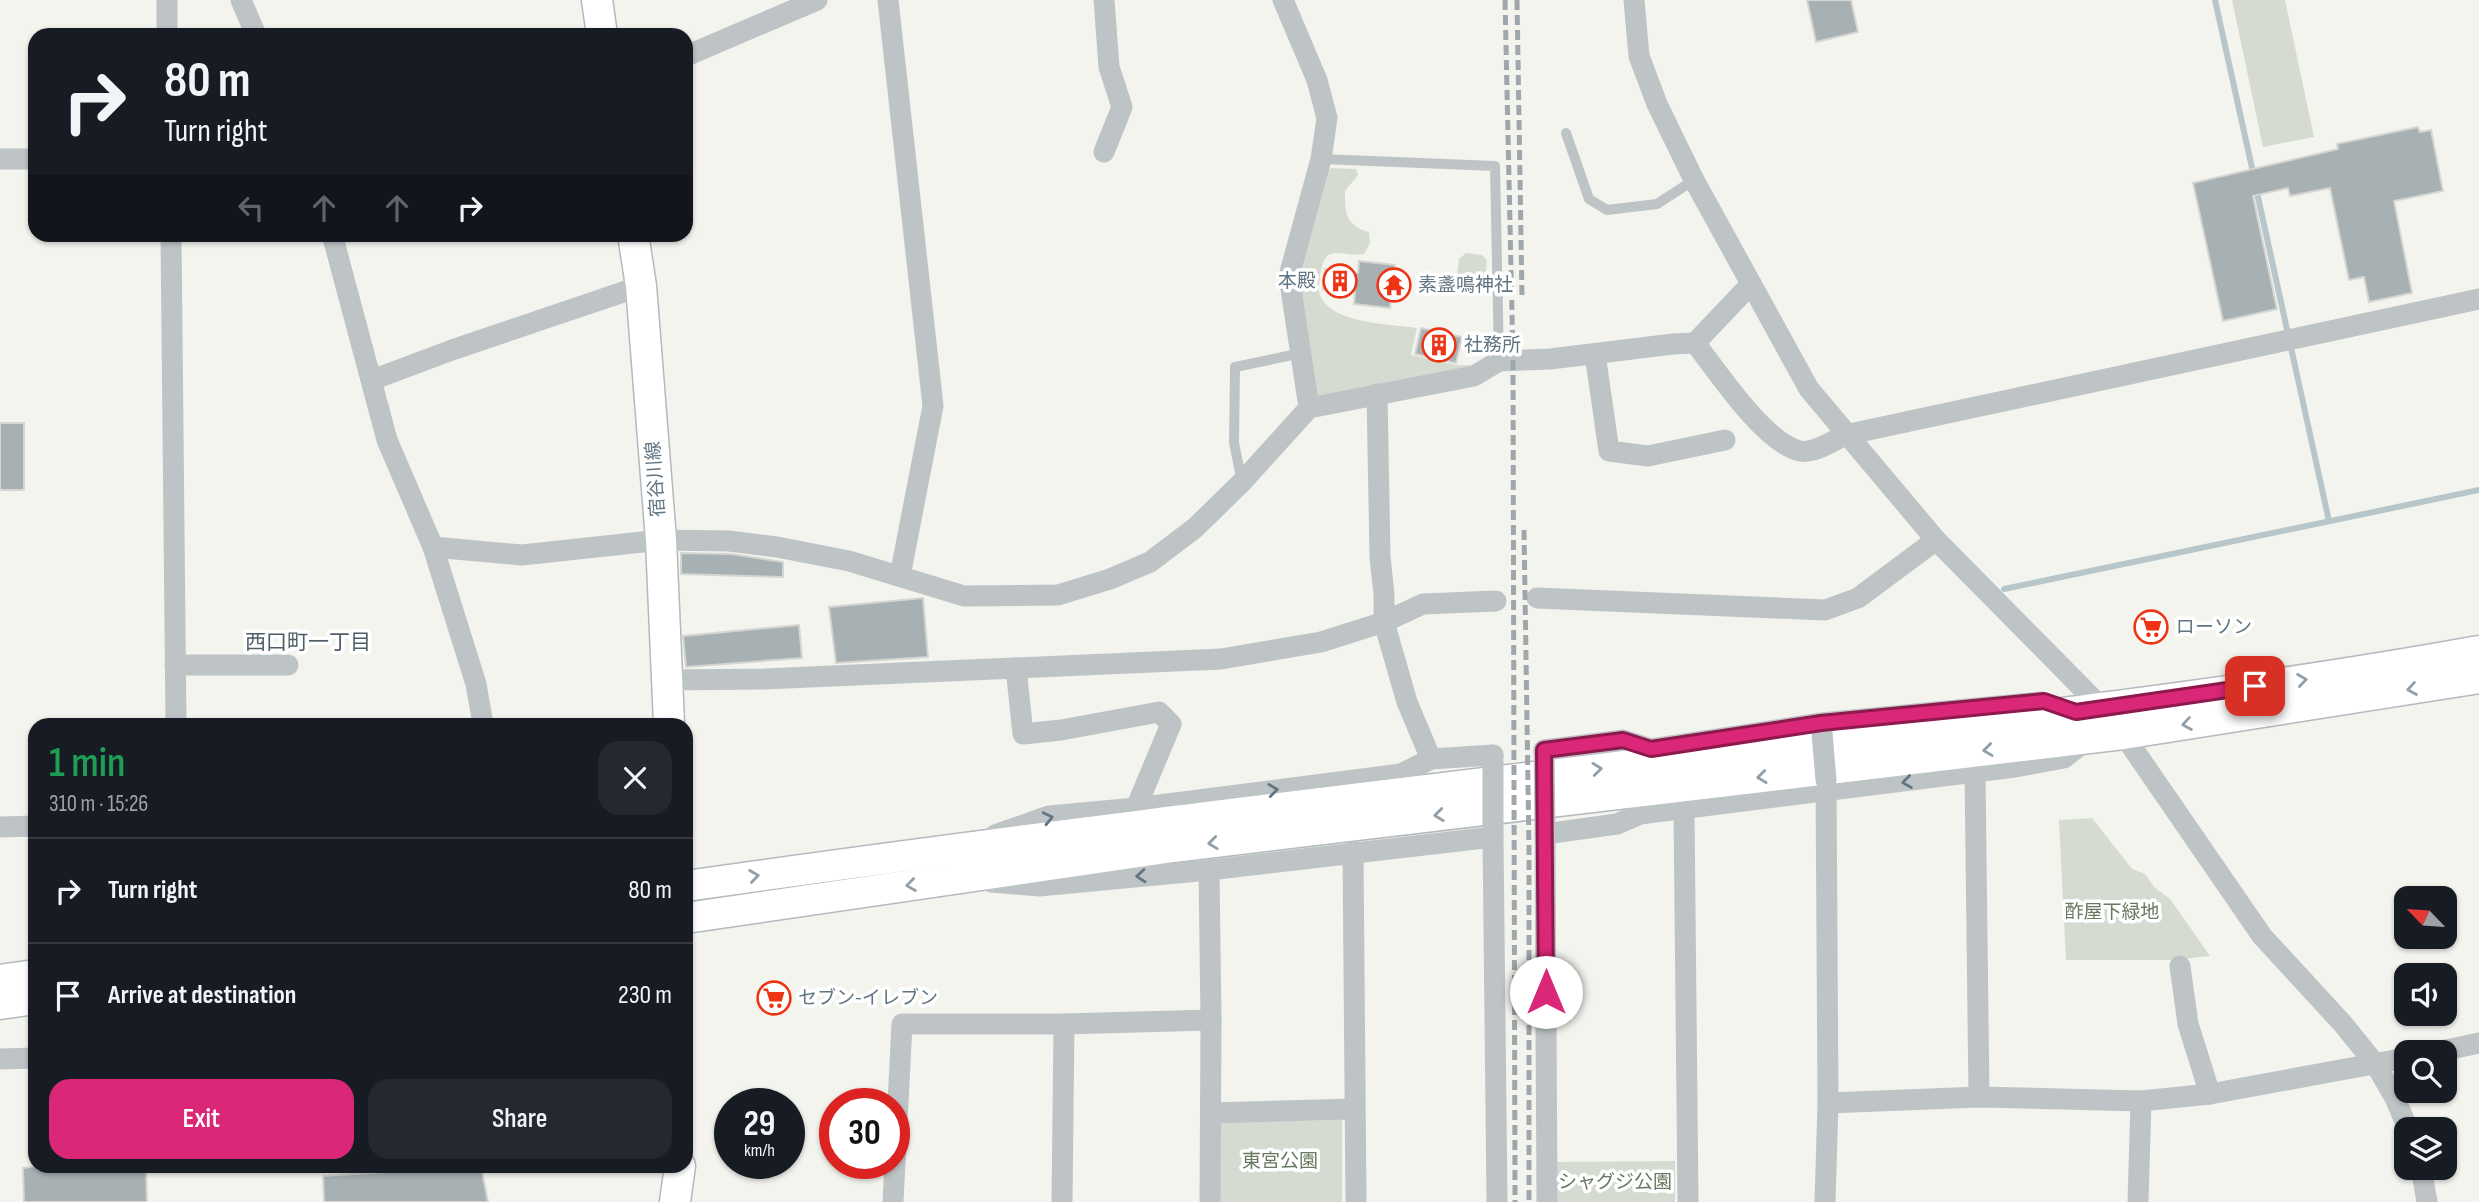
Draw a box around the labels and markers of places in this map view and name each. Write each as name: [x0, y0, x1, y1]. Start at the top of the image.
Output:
building icon: 本殿: [1321, 262, 1359, 300]
temple icon: 素盞鳴神社: [1375, 266, 1413, 304]
place label: 本殿: [1278, 270, 1316, 293]
place label: 素盞鳴神社: [1418, 274, 1513, 297]
building icon: 社務所: [1420, 326, 1458, 364]
place label: 社務所: [1464, 334, 1521, 357]
supermarket icon: ローソン: [2132, 608, 2170, 646]
place label: ローソン: [2176, 616, 2252, 639]
pin: [2225, 656, 2285, 716]
supermarket icon: セブン-イレブン: [755, 979, 793, 1017]
place label: セブン-イレブン: [798, 987, 938, 1010]

